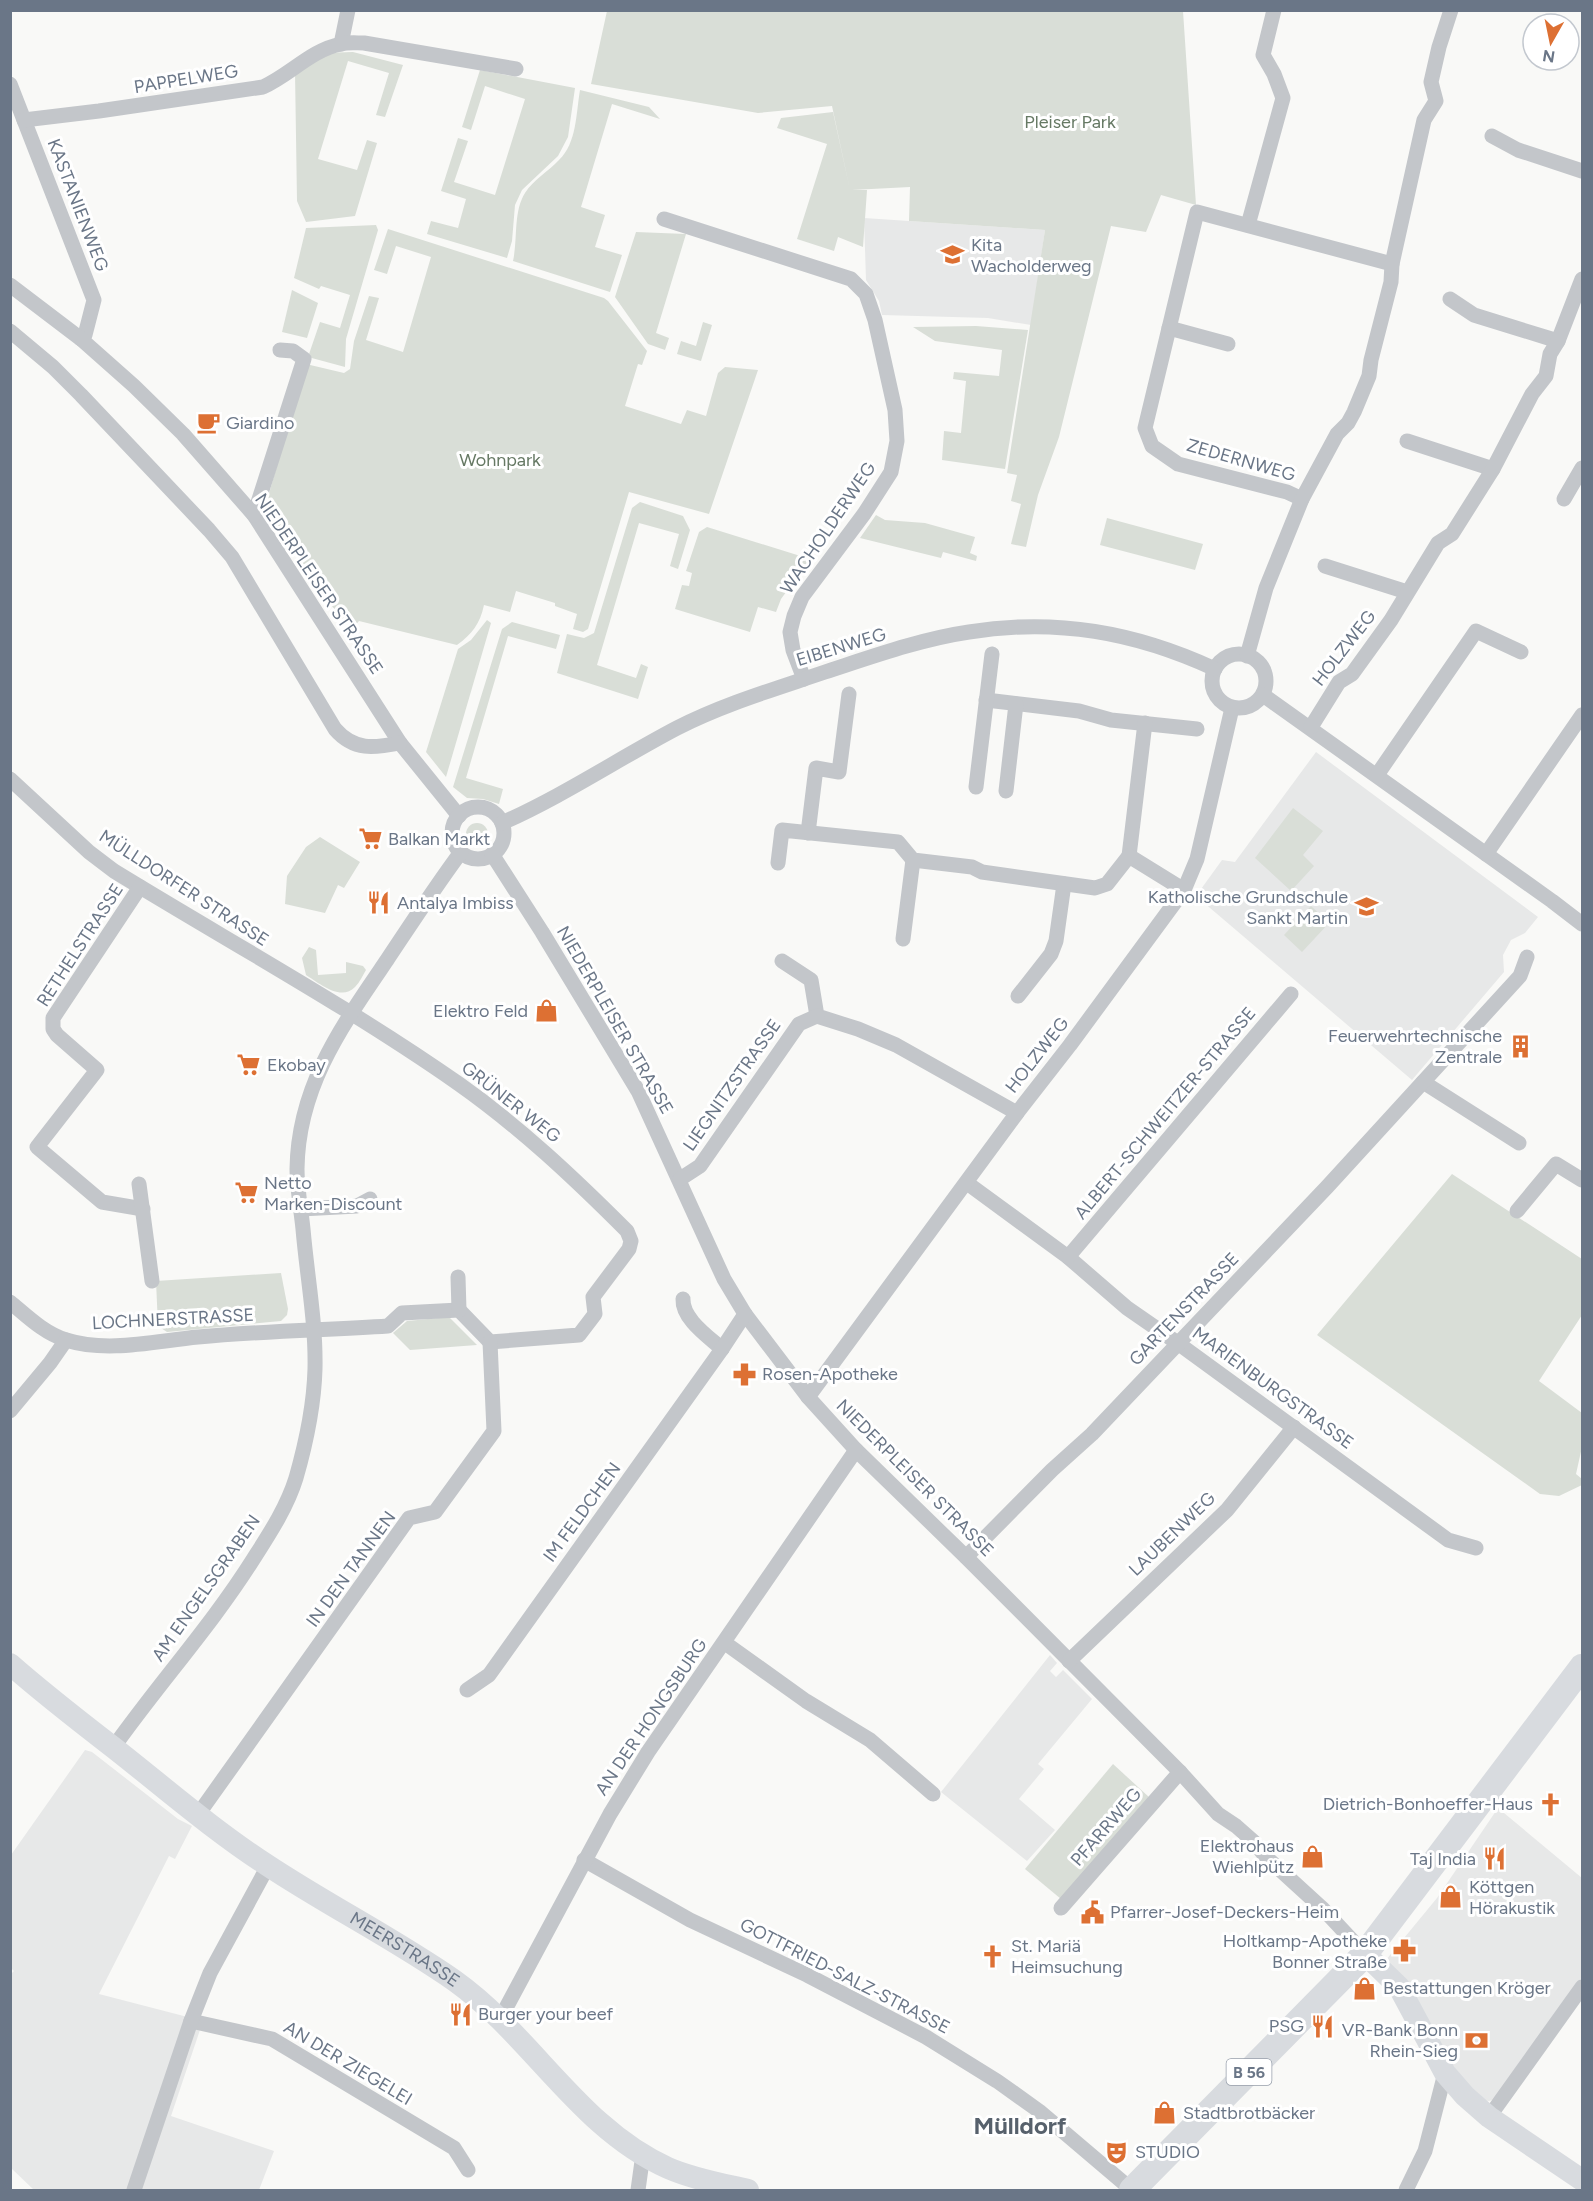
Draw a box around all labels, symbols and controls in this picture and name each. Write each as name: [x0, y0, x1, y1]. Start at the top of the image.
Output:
north arrow: [1521, 12, 1581, 72]
text: N: [1541, 46, 1556, 67]
street label: PAPPELWEG: [132, 60, 240, 98]
park label: Pleiser Park: [1024, 111, 1116, 133]
street label: KASTANIENWEG: [43, 136, 113, 275]
place label: Kita Wacholderweg: [971, 234, 1092, 277]
school or university icon: Kita Wacholderweg: [940, 242, 966, 268]
cafe icon: Giardino: [195, 410, 221, 436]
place label: Giardino: [226, 412, 294, 434]
street label: ZEDERNWEG: [1184, 434, 1298, 486]
park label: Wohnpark: [459, 449, 541, 471]
street label: WACHOLDERWEG: [776, 458, 880, 598]
street label: NIEDERPLEISER STRASSE: [250, 489, 388, 679]
street label: HOLZWEG: [1308, 606, 1381, 690]
street label: EIBENWEG: [793, 623, 889, 671]
street label: MÜLLDORFER STRASSE: [95, 825, 273, 951]
supermarket icon: Balkan Markt: [357, 826, 383, 852]
place label: Balkan Markt: [388, 828, 491, 850]
street label: RETHELSTRASSE: [32, 879, 128, 1011]
place label: Katholische Grundschule Sankt Martin: [1148, 886, 1348, 929]
restaurant icon: Antalya Imbiss: [366, 890, 392, 916]
place label: Antalya Imbiss: [397, 892, 514, 914]
school or university icon: Katholische Grundschule Sankt Martin: [1353, 894, 1379, 920]
street label: NIEDERPLEISER STRASSE: [552, 922, 678, 1118]
shop icon: Elektro Feld: [533, 998, 559, 1024]
place label: Elektro Feld: [433, 1000, 528, 1022]
street label: ALBERT-SCHWEITZER-STRASSE: [1070, 1002, 1260, 1224]
street label: HOLZWEG: [1001, 1013, 1074, 1097]
street label: LIEGNITZSTRASSE: [678, 1015, 786, 1155]
place label: Feuerwehrtechnische Zentrale: [1328, 1025, 1502, 1068]
building icon: Feuerwehrtechnische Zentrale: [1507, 1033, 1533, 1059]
supermarket icon: Ekobay: [236, 1052, 262, 1078]
place label: Ekobay: [267, 1054, 326, 1076]
street label: GRÜNER WEG: [457, 1057, 565, 1148]
place label: Netto Marken-Discount: [264, 1172, 403, 1215]
supermarket icon: Netto Marken-Discount: [233, 1180, 259, 1206]
street label: GARTENSTRASSE: [1124, 1248, 1244, 1370]
street label: LOCHNERSTRASSE: [91, 1304, 255, 1334]
street label: MARIENBURGSTRASSE: [1188, 1322, 1358, 1454]
pharmacy icon: Rosen-Apotheke: [731, 1361, 757, 1387]
place label: Rosen-Apotheke: [762, 1363, 898, 1385]
street label: NIEDERPLEISER STRASSE: [832, 1395, 998, 1561]
street label: IM FELDCHEN: [538, 1458, 626, 1566]
street label: LAUBENWEG: [1124, 1487, 1220, 1581]
street label: IN DEN TANNEN: [302, 1507, 400, 1631]
street label: AM ENGELSGRABEN: [147, 1510, 265, 1666]
street label: AN DER HONGSBURG: [590, 1634, 712, 1799]
street label: PFARRWEG: [1066, 1783, 1146, 1871]
church icon: Dietrich-Bonhoeffer-Haus: [1538, 1791, 1564, 1817]
place label: Dietrich-Bonhoeffer-Haus: [1323, 1793, 1533, 1815]
place label: Elektrohaus Wiehlpütz: [1200, 1835, 1294, 1878]
shop icon: Elektrohaus Wiehlpütz: [1299, 1843, 1325, 1869]
restaurant icon: Taj India: [1481, 1846, 1507, 1872]
place label: Taj India: [1410, 1848, 1476, 1870]
place label: Köttgen Hörakustik: [1469, 1876, 1555, 1919]
shop icon: Köttgen Hörakustik: [1438, 1884, 1464, 1910]
public building icon: Pfarrer-Josef-Deckers-Heim: [1079, 1899, 1105, 1925]
place label: Pfarrer-Josef-Deckers-Heim: [1110, 1901, 1339, 1923]
street label: MEERSTRASSE: [346, 1907, 464, 1992]
street label: GOTTFRIED-SALZ-STRASSE: [736, 1913, 954, 2039]
place label: Holtkamp-Apotheke Bonner Straße: [1223, 1930, 1387, 1973]
place label: St. Mariä Heimsuchung: [1011, 1935, 1123, 1978]
pharmacy icon: Holtkamp-Apotheke Bonner Straße: [1392, 1938, 1418, 1964]
church icon: St. Mariä Heimsuchung: [980, 1943, 1006, 1969]
shop icon: Bestattungen Kröger: [1352, 1975, 1378, 2001]
place label: Bestattungen Kröger: [1383, 1977, 1551, 1999]
restaurant icon: Burger your beef: [447, 2001, 473, 2027]
place label: Burger your beef: [478, 2003, 614, 2025]
restaurant icon: PSG: [1309, 2013, 1335, 2039]
place label: PSG: [1269, 2015, 1304, 2037]
street label: AN DER ZIEGELEI: [280, 2016, 416, 2110]
place label: VR-Bank Bonn Rhein-Sieg: [1342, 2019, 1458, 2062]
bank icon: VR-Bank Bonn Rhein-Sieg: [1463, 2027, 1489, 2053]
road number: B 56: [1226, 2059, 1272, 2085]
shop icon: Stadtbrotbäcker: [1152, 2100, 1178, 2126]
place label: Stadtbrotbäcker: [1183, 2102, 1315, 2124]
district label: Mülldorf: [974, 2111, 1067, 2140]
theatre icon: STUDIO: [1104, 2139, 1130, 2165]
place label: STUDIO: [1135, 2141, 1200, 2163]

